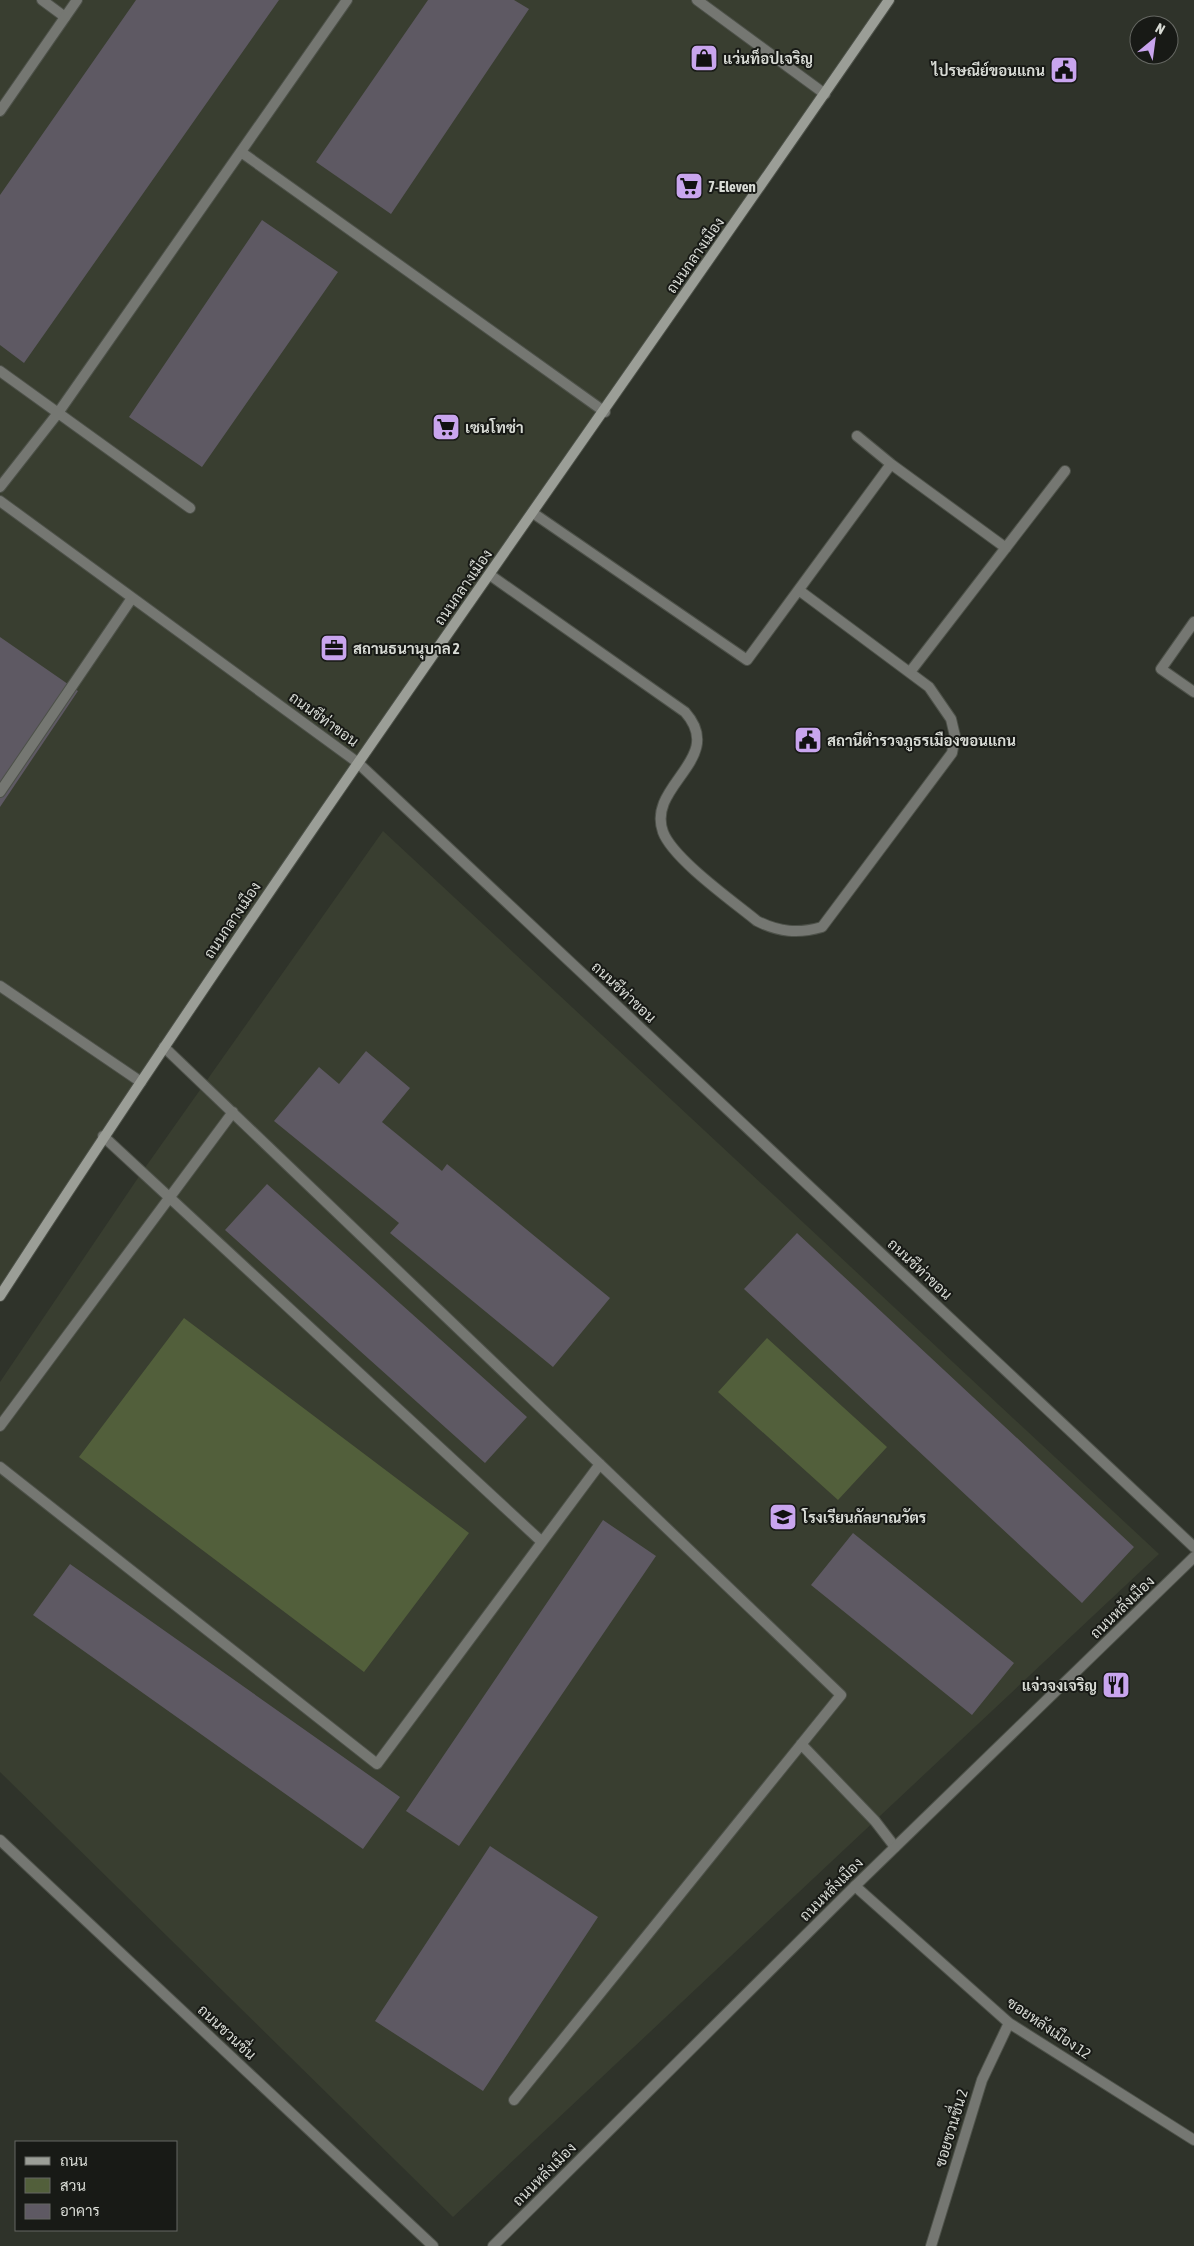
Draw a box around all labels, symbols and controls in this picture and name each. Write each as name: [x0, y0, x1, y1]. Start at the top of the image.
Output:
north arrow: [1129, 15, 1179, 65]
text: N: [1153, 20, 1168, 38]
shop icon: แว่นท็อปเจริญ: [689, 43, 719, 73]
place label: แว่นท็อปเจริญ: [723, 48, 813, 68]
public building icon: ไปรษณีย์ขอนแกน: [1049, 55, 1079, 85]
place label: ไปรษณีย์ขอนแกน: [931, 61, 1045, 79]
supermarket icon: 7-Eleven: [674, 171, 704, 201]
place label: 7-Eleven: [708, 178, 756, 195]
street label: ถนนกลางเมือง: [662, 213, 727, 296]
supermarket icon: เซนโทซ่า: [431, 412, 461, 442]
place label: เซนโทซ่า: [465, 417, 524, 436]
street label: ถนนกลางเมือง: [430, 545, 495, 628]
office icon: สถานธนานุบาล 2: [319, 633, 349, 663]
place label: สถานธนานุบาล 2: [353, 640, 460, 660]
street label: ถนนชีท่าขอน: [286, 687, 362, 750]
public building icon: สถานีตำรวจภูธรเมืองขอนแกน: [793, 725, 823, 755]
place label: สถานีตำรวจภูธรเมืองขอนแกน: [827, 731, 1016, 752]
street label: ถนนกลางเมือง: [199, 878, 264, 962]
street label: ถนนชีท่าขอน: [588, 957, 660, 1026]
street label: ถนนชีท่าขอน: [884, 1234, 956, 1303]
school or university icon: โรงเรียนกัลยาณวัตร: [768, 1502, 798, 1532]
place label: โรงเรียนกัลยาณวัตร: [801, 1507, 927, 1526]
street label: ถนนหลังเมือง: [1086, 1572, 1158, 1642]
restaurant icon: แจ่วจงเจริญ: [1101, 1670, 1131, 1700]
place label: แจ่วจงเจริญ: [1022, 1676, 1097, 1695]
street label: ถนนหลังเมือง: [795, 1853, 866, 1924]
street label: ซอยหลังเมือง 12: [1004, 1993, 1095, 2062]
street label: ถนนชวนชื่น: [195, 1997, 264, 2063]
street label: ซอยชวนชื่น 2: [925, 2085, 971, 2169]
street label: ถนนหลังเมือง: [508, 2138, 579, 2209]
legend: [15, 2141, 178, 2231]
text: ถนน: [60, 2152, 88, 2169]
text: สวน: [60, 2177, 86, 2194]
text: อาคาร: [60, 2202, 100, 2219]

